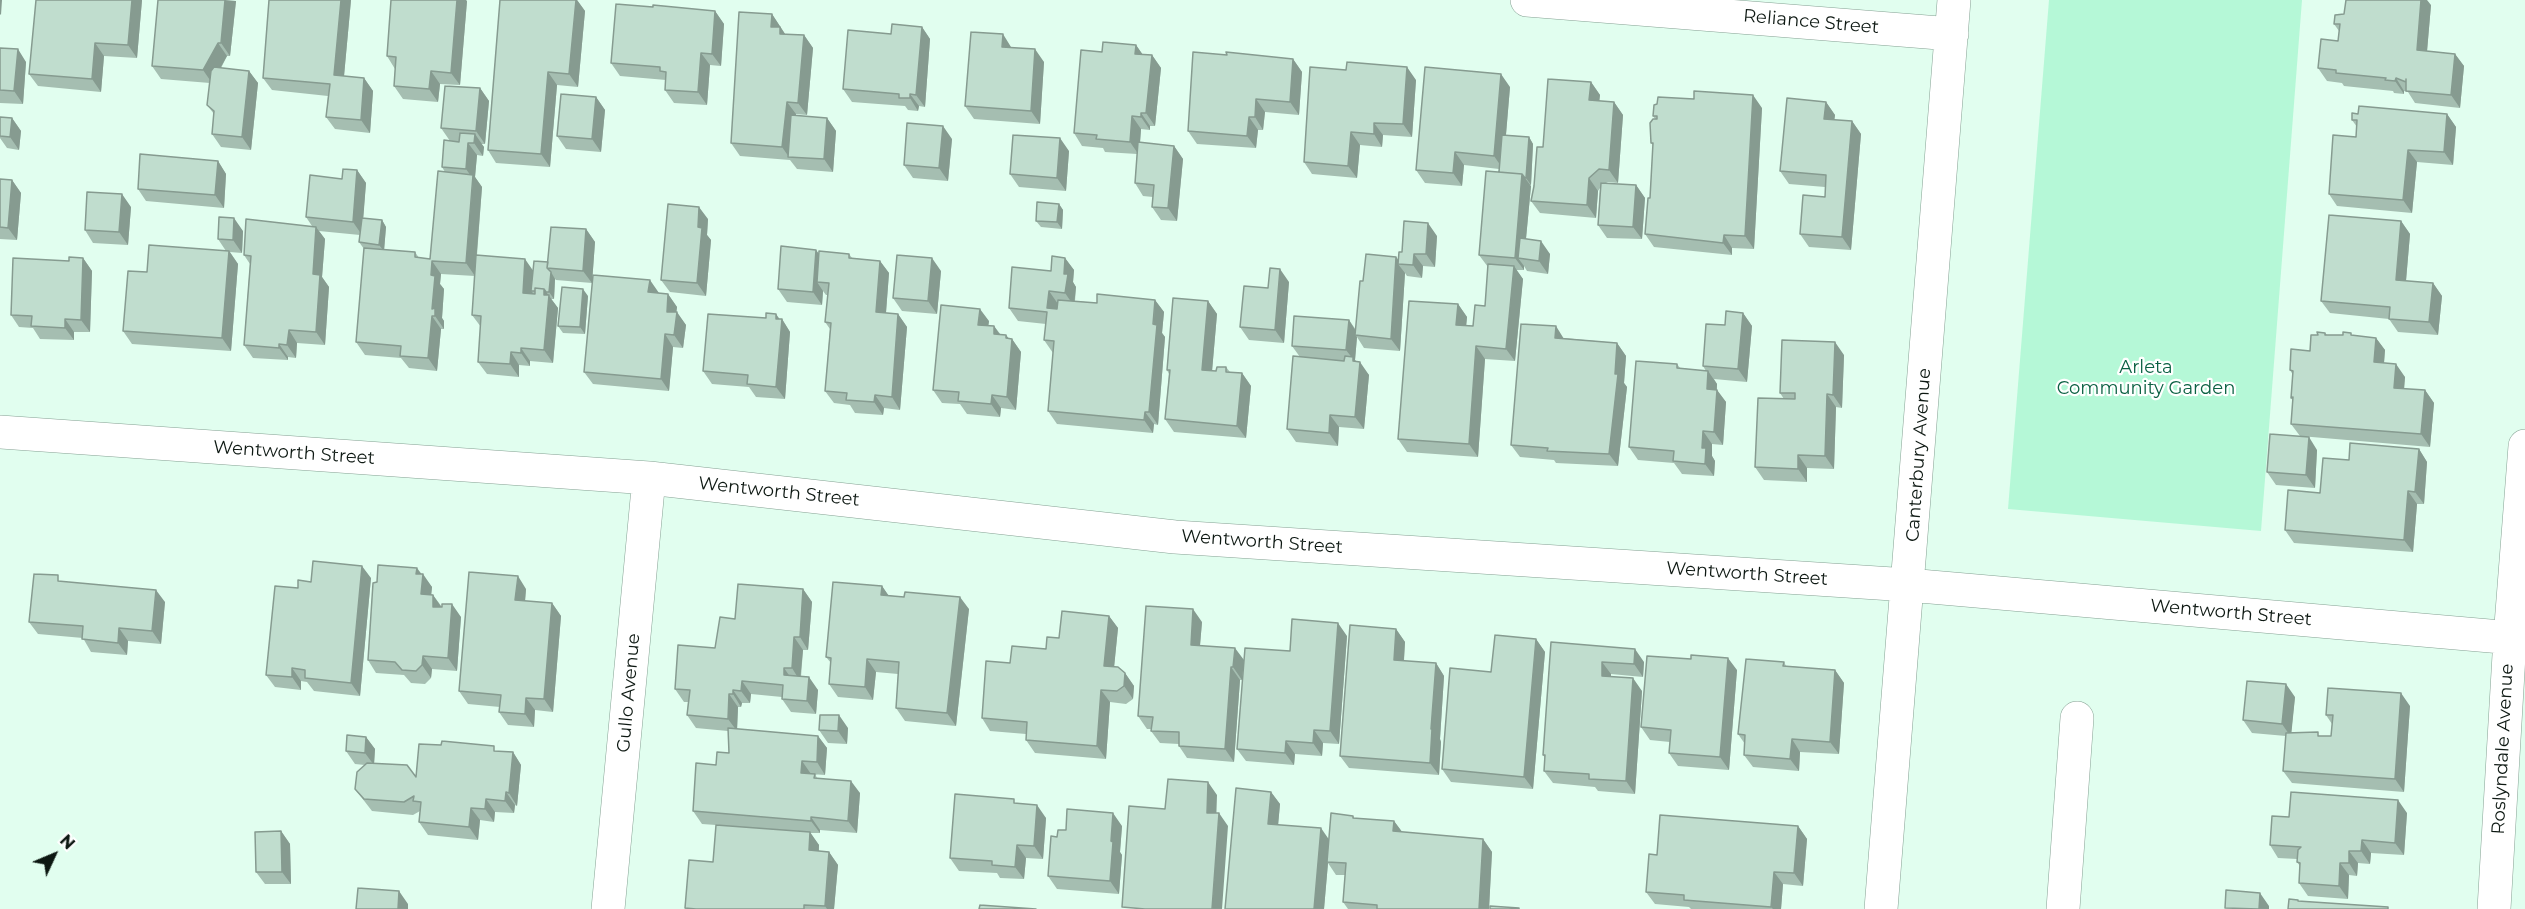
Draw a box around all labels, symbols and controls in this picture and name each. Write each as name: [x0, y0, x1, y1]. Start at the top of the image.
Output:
street label: Reliance Street: [1742, 5, 1880, 39]
park label: Arleta Community Garden: [2057, 357, 2235, 400]
street label: Canterbury Avenue: [1902, 367, 1936, 543]
street label: Wentworth Street: [212, 437, 376, 469]
street label: Wentworth Street: [697, 473, 861, 511]
street label: Wentworth Street: [1180, 526, 1344, 558]
street label: Wentworth Street: [1665, 558, 1829, 590]
street label: Wentworth Street: [2149, 595, 2313, 631]
street label: Gullo Avenue: [613, 632, 645, 754]
street label: Roslyndale Avenue: [2488, 663, 2518, 835]
north arrow: [24, 825, 84, 885]
text: N: [56, 831, 79, 853]

